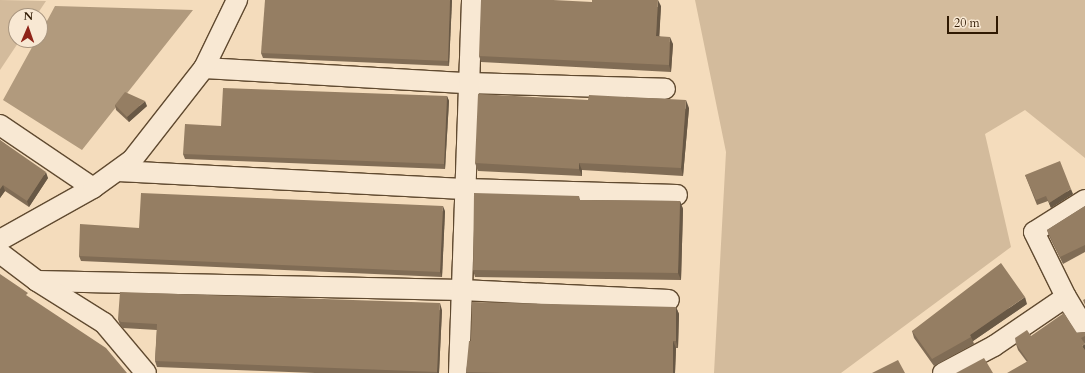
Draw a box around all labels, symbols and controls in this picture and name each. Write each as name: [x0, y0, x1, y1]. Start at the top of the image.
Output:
north arrow: [8, 8, 48, 48]
scale bar: [949, 8, 1000, 34]
text: N: [23, 9, 33, 24]
text: 20 m: [954, 15, 980, 31]

